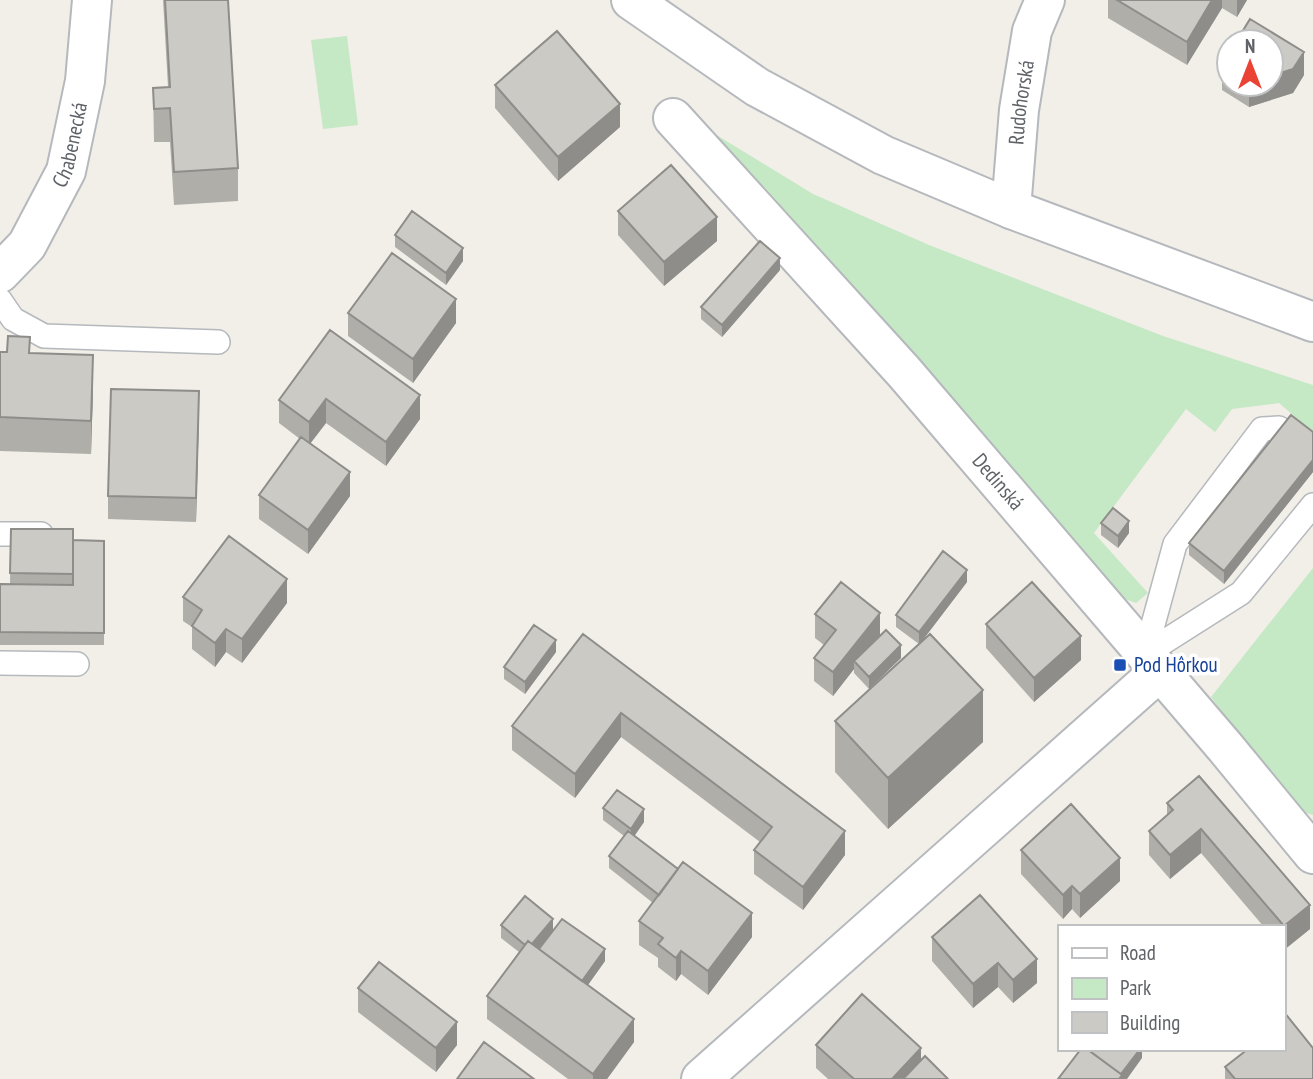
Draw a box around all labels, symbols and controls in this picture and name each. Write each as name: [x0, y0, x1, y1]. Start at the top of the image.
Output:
north arrow: [1215, 28, 1285, 98]
text: N: [1245, 34, 1255, 58]
street label: Rudohorská: [1002, 58, 1040, 146]
street label: Chabenecká: [46, 100, 93, 192]
street label: Dedinská: [967, 448, 1030, 516]
place label: Pod Hôrkou: [1134, 651, 1218, 678]
marker: Pod Hôrkou: [1112, 657, 1128, 673]
legend: [1058, 925, 1285, 1051]
text: Road: [1120, 939, 1156, 966]
text: Park: [1120, 974, 1151, 1001]
text: Building: [1120, 1009, 1180, 1036]

